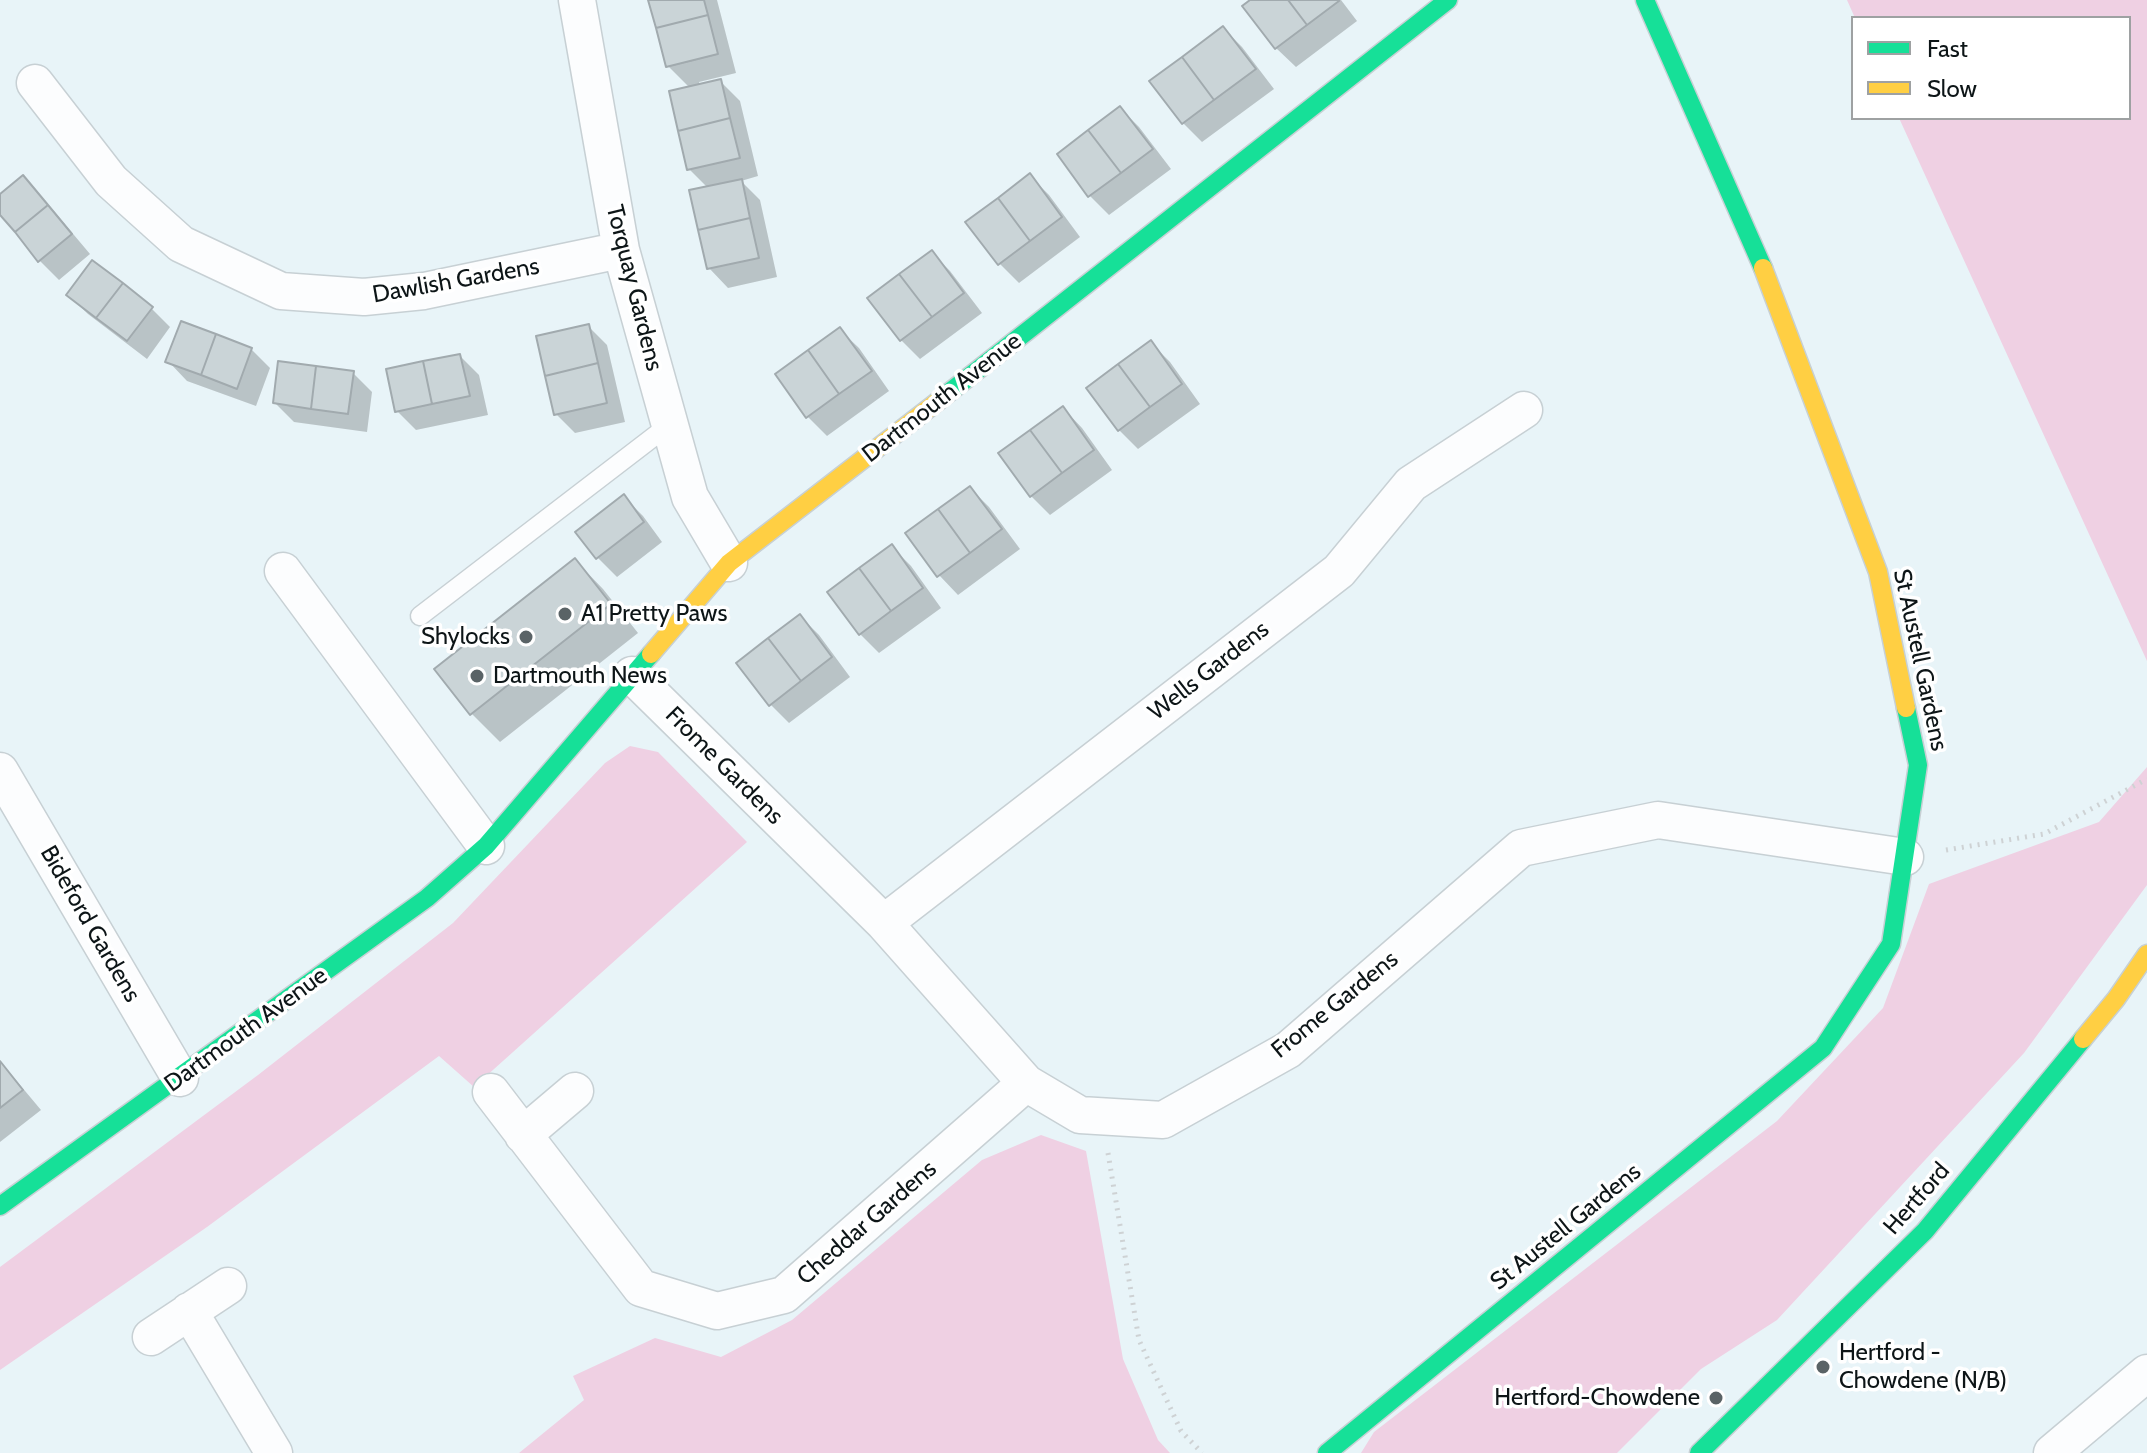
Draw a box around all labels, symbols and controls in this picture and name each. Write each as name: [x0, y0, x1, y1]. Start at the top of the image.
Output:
legend: [1851, 16, 2131, 120]
text: Fast: [1927, 34, 1968, 63]
text: Slow: [1927, 74, 1977, 103]
street label: Torquay Gardens: [599, 202, 669, 374]
street label: Dawlish Gardens: [370, 252, 542, 310]
street label: Dartmouth Avenue: [857, 327, 1027, 469]
street label: St Austell Gardens: [1887, 567, 1953, 753]
place label: A1 Pretty Paws: [581, 600, 727, 628]
marker: A1 Pretty Paws: [556, 605, 574, 623]
street label: Wells Gardens: [1143, 615, 1275, 727]
place label: Shylocks: [421, 623, 510, 651]
marker: Shylocks: [517, 628, 535, 646]
place label: Dartmouth News: [493, 662, 667, 690]
marker: Dartmouth News: [468, 667, 486, 685]
street label: Frome Gardens: [659, 701, 789, 831]
street label: Bideford Gardens: [34, 841, 146, 1007]
street label: Frome Gardens: [1266, 945, 1404, 1065]
street label: Dartmouth Avenue: [159, 961, 333, 1099]
street label: Cheddar Gardens: [791, 1155, 943, 1291]
street label: Hertford: [1878, 1157, 1956, 1241]
street label: St Austell Gardens: [1485, 1158, 1647, 1296]
place label: Hertford - Chowdene (N/B): [1839, 1339, 2007, 1395]
marker: Hertford - Chowdene (N/B): [1814, 1358, 1832, 1376]
place label: Hertford-Chowdene: [1494, 1384, 1700, 1412]
marker: Hertford-Chowdene: [1707, 1389, 1725, 1407]

